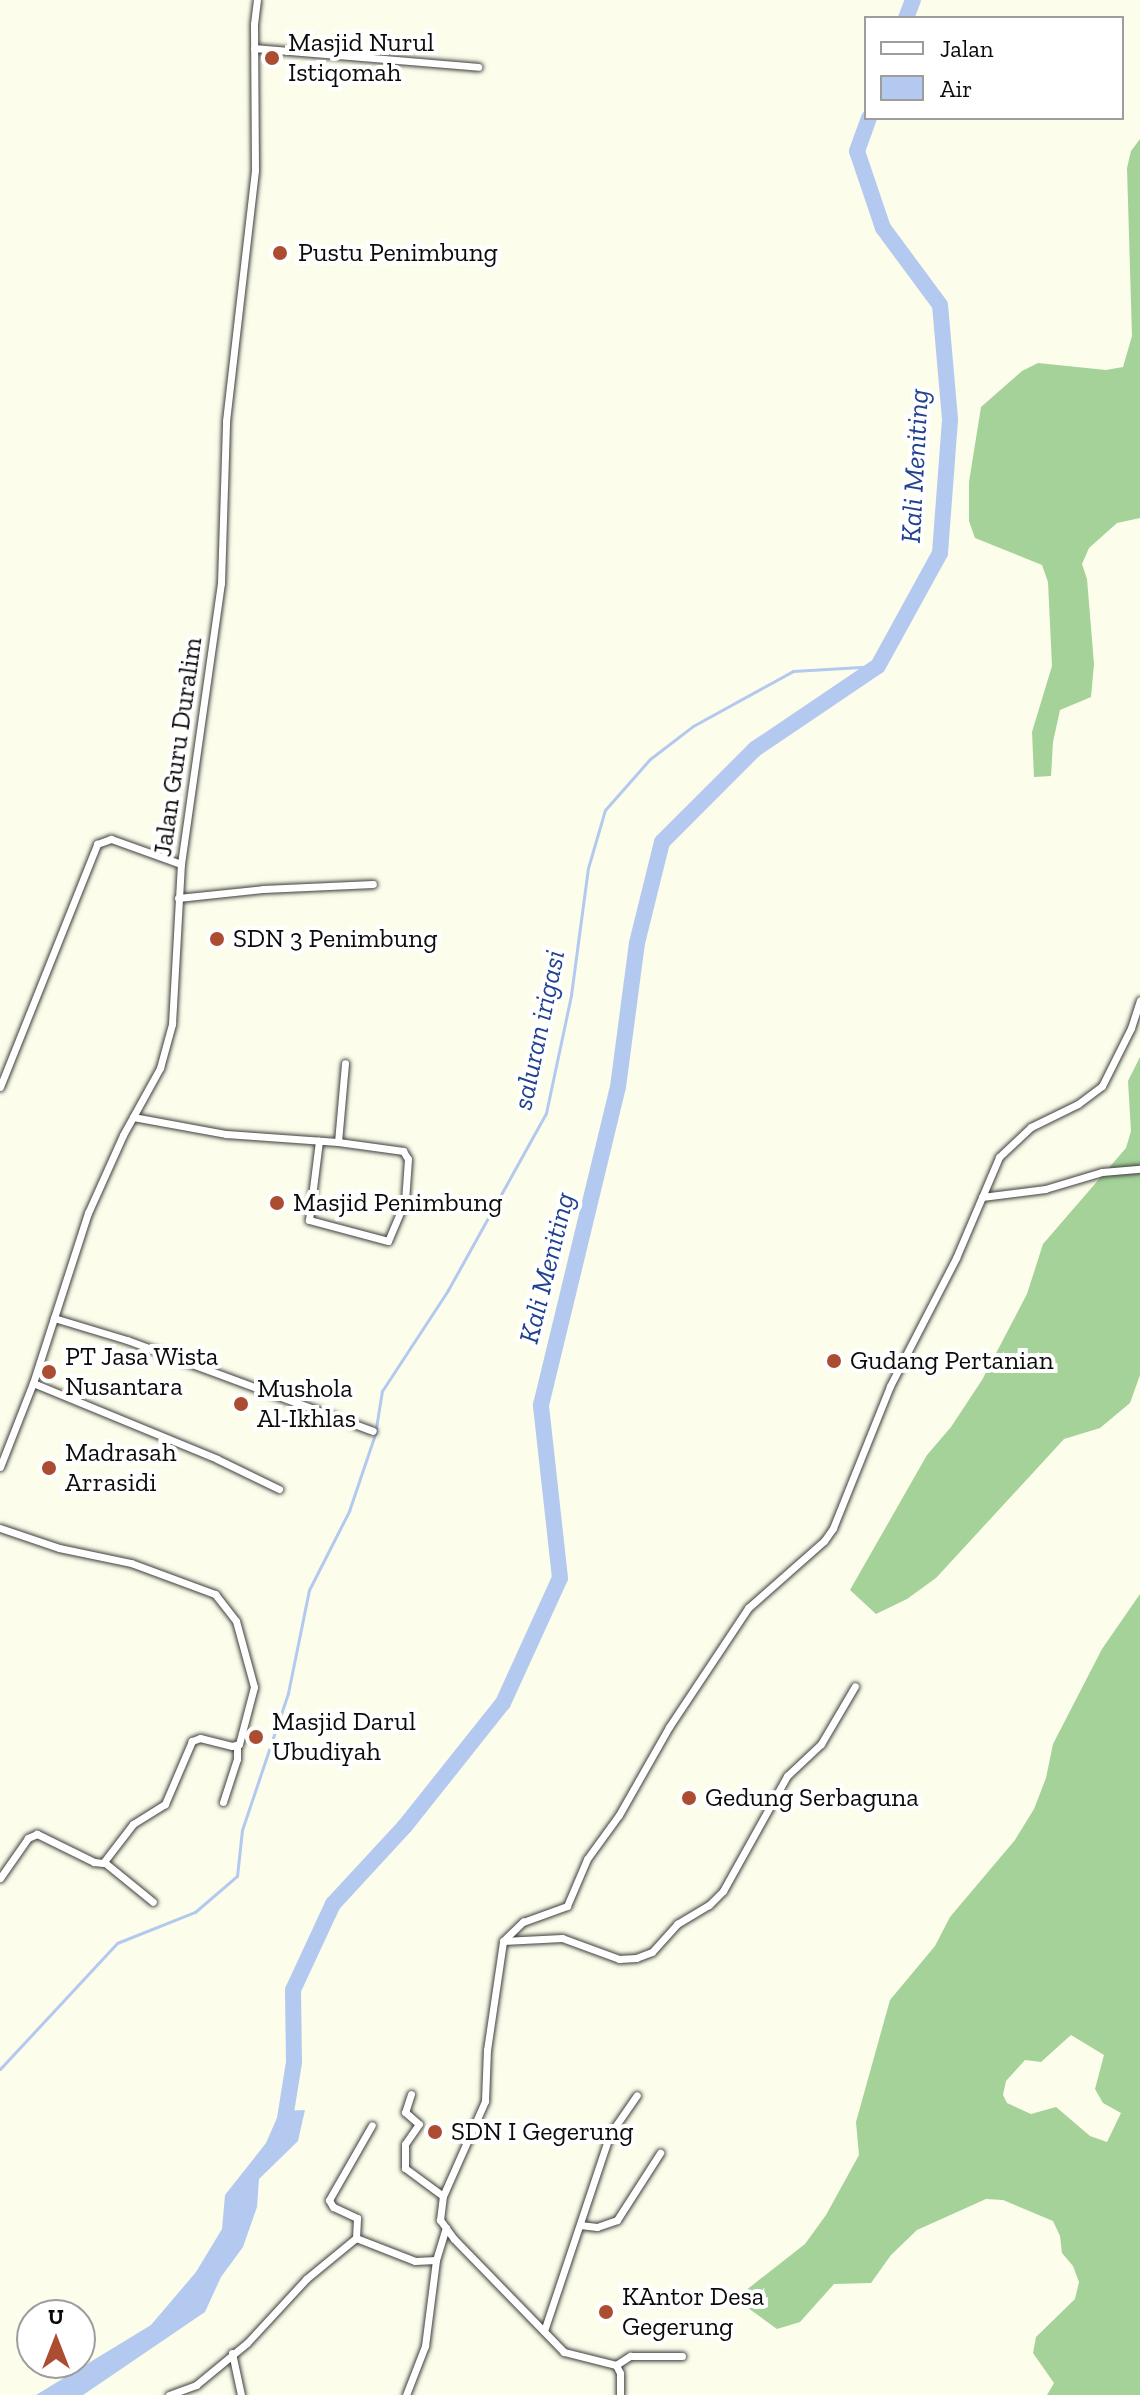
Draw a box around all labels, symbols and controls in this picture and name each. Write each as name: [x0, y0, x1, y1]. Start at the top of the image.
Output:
legend: [864, 16, 1124, 120]
place label: Masjid Nurul Istiqomah: [288, 27, 434, 88]
text: Jalan: [940, 34, 994, 63]
marker: Masjid Nurul Istiqomah: [263, 49, 281, 67]
text: Air: [940, 74, 972, 103]
place label: Pustu Penimbung: [298, 237, 498, 269]
marker: Pustu Penimbung: [269, 242, 291, 264]
water label: Kali Meniting: [894, 388, 936, 544]
street label: Jalan Guru Duralim: [147, 635, 209, 859]
place label: SDN 3 Penimbung: [233, 923, 437, 955]
marker: SDN 3 Penimbung: [208, 930, 226, 948]
water label: saluran irigasi: [506, 947, 572, 1113]
place label: Masjid Penimbung: [293, 1187, 502, 1219]
water label: Kali Meniting: [512, 1189, 582, 1347]
marker: Masjid Penimbung: [268, 1194, 286, 1212]
place label: PT Jasa Wista Nusantara: [65, 1341, 220, 1402]
place label: Gudang Pertanian: [850, 1345, 1054, 1377]
marker: Gudang Pertanian: [825, 1352, 843, 1370]
marker: PT Jasa Wista Nusantara: [40, 1363, 58, 1381]
place label: Mushola Al-Ikhlas: [257, 1373, 356, 1434]
marker: Mushola Al-Ikhlas: [232, 1395, 250, 1413]
place label: Madrasah Arrasidi: [65, 1437, 176, 1498]
marker: Madrasah Arrasidi: [40, 1459, 58, 1477]
place label: Masjid Darul Ubudiyah: [272, 1706, 416, 1768]
marker: Masjid Darul Ubudiyah: [247, 1728, 265, 1746]
place label: Gedung Serbaguna: [705, 1782, 919, 1814]
marker: Gedung Serbaguna: [680, 1789, 698, 1807]
place label: SDN I Gegerung: [451, 2116, 634, 2148]
marker: SDN I Gegerung: [426, 2123, 444, 2141]
place label: KAntor Desa Gegerung: [622, 2281, 765, 2342]
north arrow: [16, 2299, 96, 2379]
text: U: [48, 2303, 64, 2330]
marker: KAntor Desa Gegerung: [597, 2303, 615, 2321]

